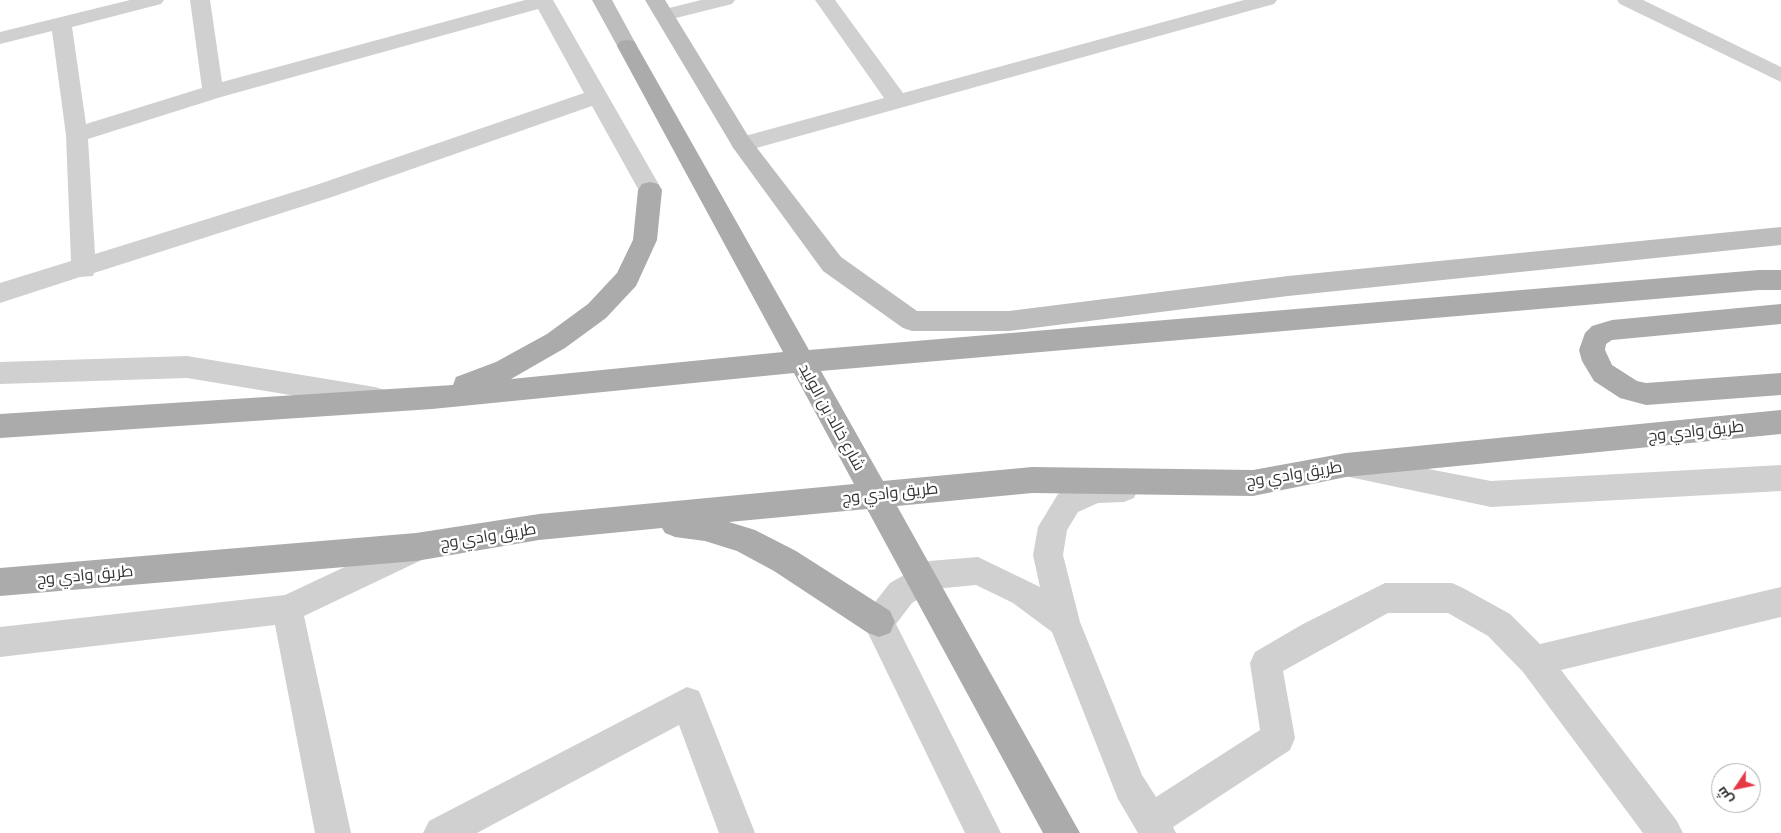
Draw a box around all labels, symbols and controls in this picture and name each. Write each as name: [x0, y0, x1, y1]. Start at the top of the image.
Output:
street label: شارع خالد بن الوليد: [795, 360, 869, 474]
street label: طريق وادي وج: [1647, 416, 1745, 446]
street label: طريق وادي وج: [1245, 457, 1343, 491]
street label: طريق وادي وج: [841, 478, 939, 508]
street label: طريق وادي وج: [439, 519, 537, 553]
street label: طريق وادي وج: [36, 561, 134, 589]
north arrow: [1711, 763, 1761, 813]
text: ش: [1712, 784, 1736, 808]

